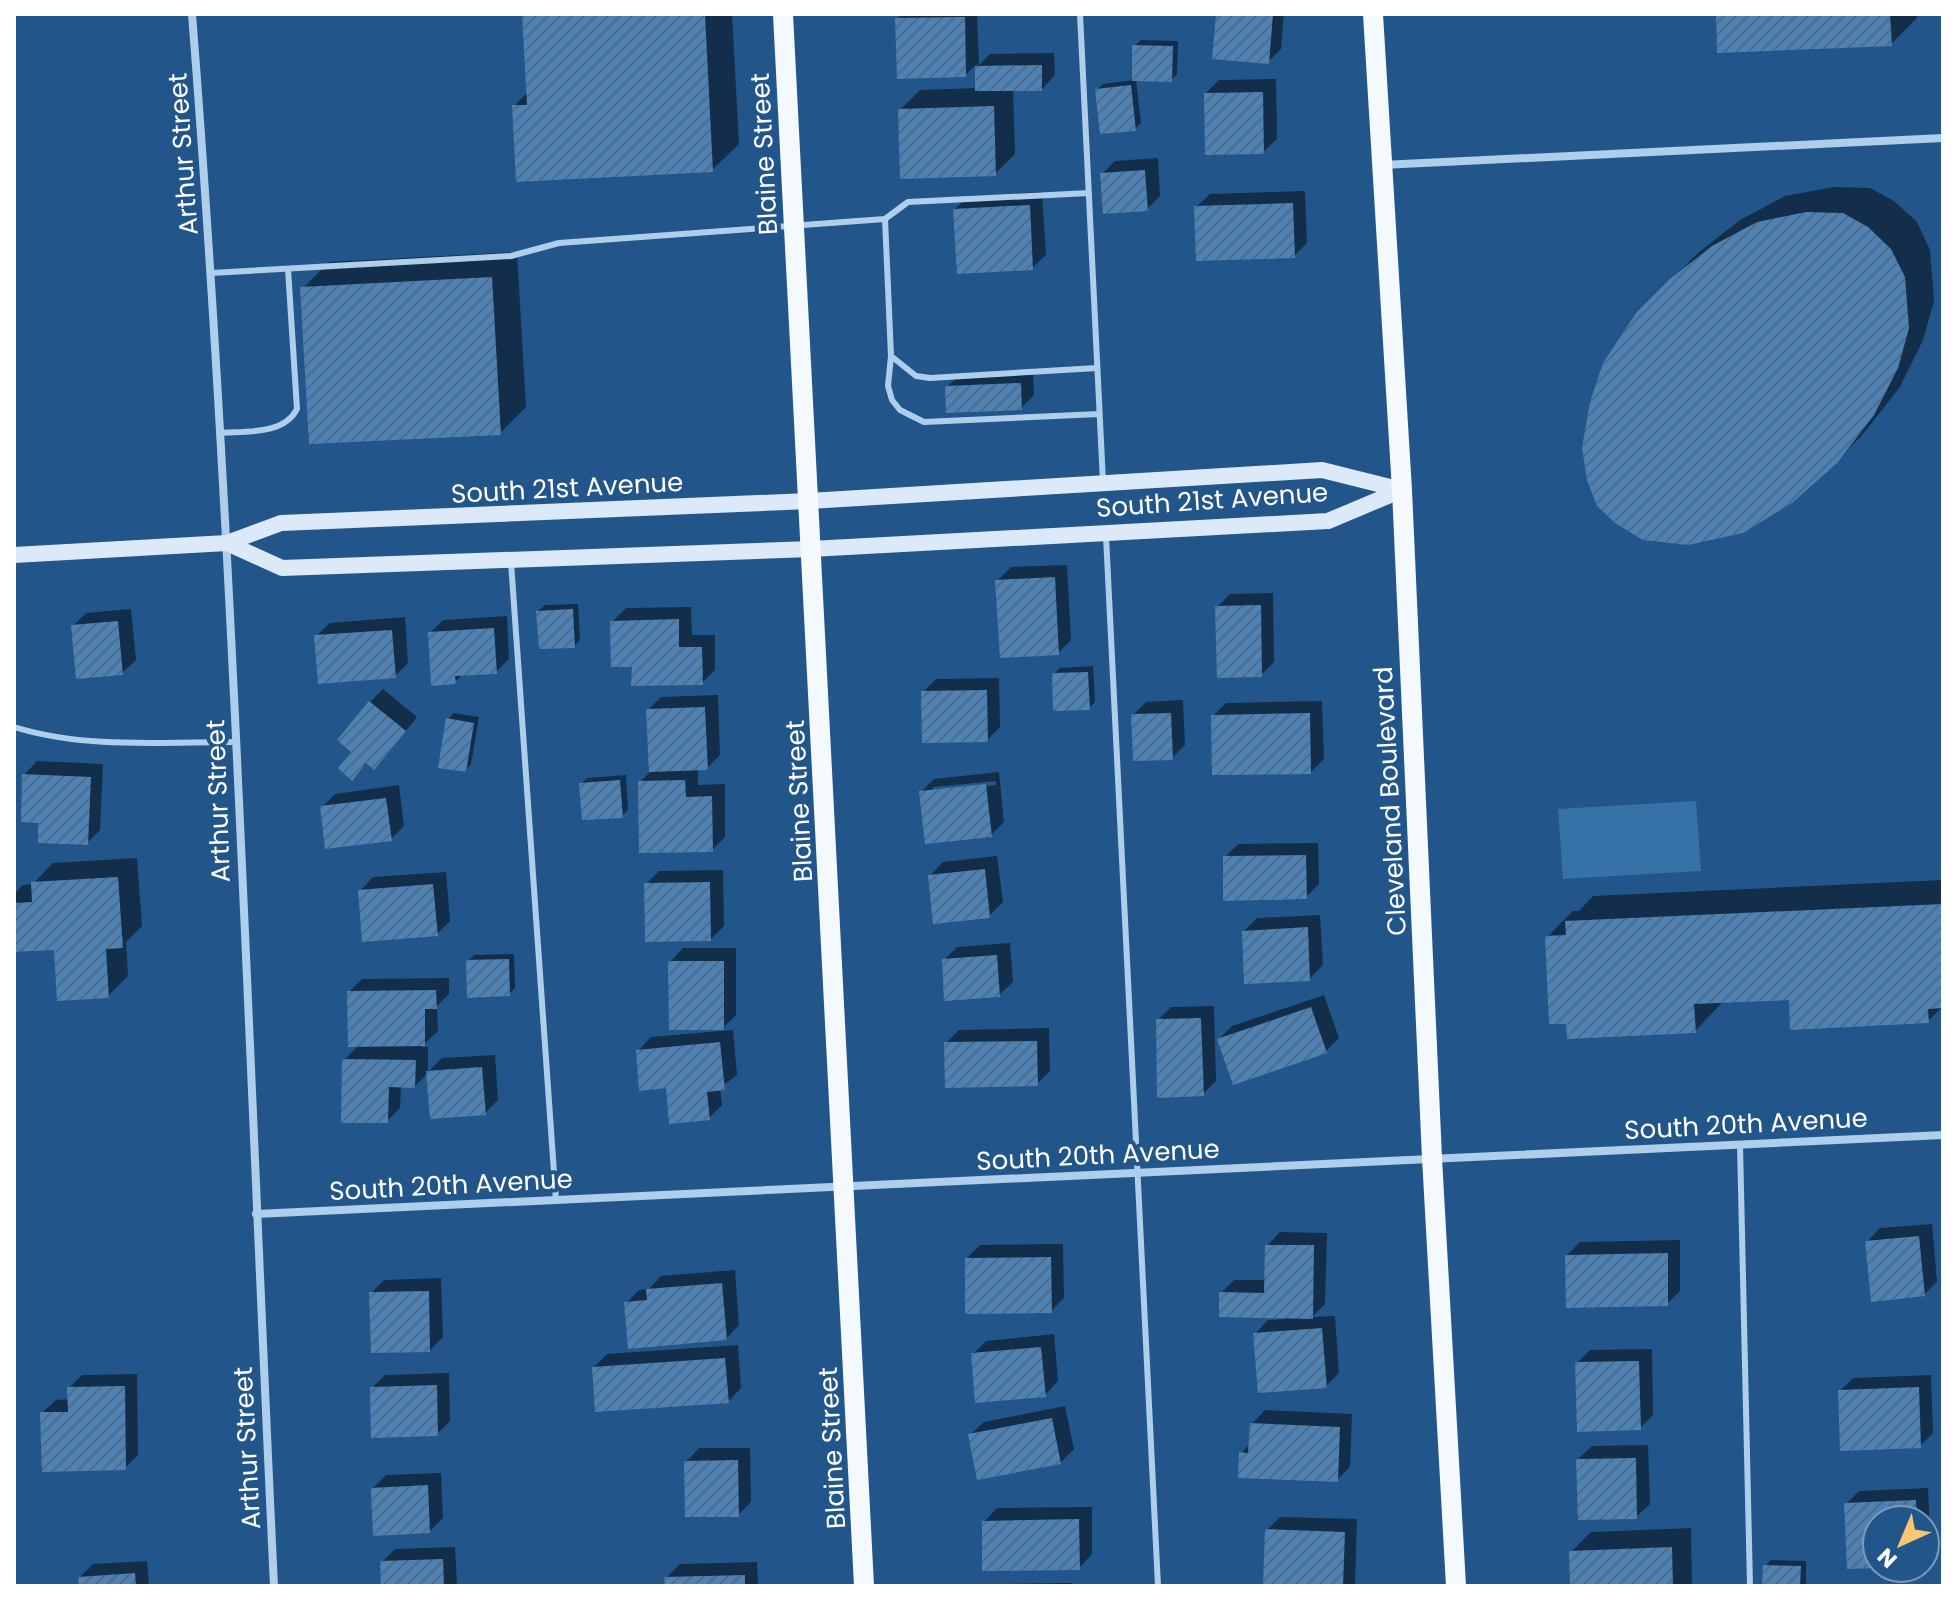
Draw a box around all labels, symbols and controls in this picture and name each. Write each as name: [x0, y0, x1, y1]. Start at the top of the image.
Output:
street label: Arthur Street: [159, 72, 207, 236]
street label: Blaine Street: [742, 72, 786, 236]
street label: South 21st Avenue: [450, 464, 684, 512]
street label: South 21st Avenue: [1095, 474, 1329, 526]
street label: Cleveland Boulevard: [1365, 665, 1415, 937]
street label: Arthur Street: [197, 719, 239, 883]
street label: Blaine Street: [777, 719, 821, 883]
street label: South 20th Avenue: [1623, 1100, 1869, 1148]
street label: South 20th Avenue: [975, 1131, 1221, 1179]
street label: South 20th Avenue: [328, 1161, 574, 1209]
street label: Arthur Street: [225, 1366, 269, 1530]
street label: Blaine Street: [810, 1366, 854, 1530]
north arrow: [1861, 1504, 1941, 1584]
text: N: [1871, 1541, 1904, 1575]

